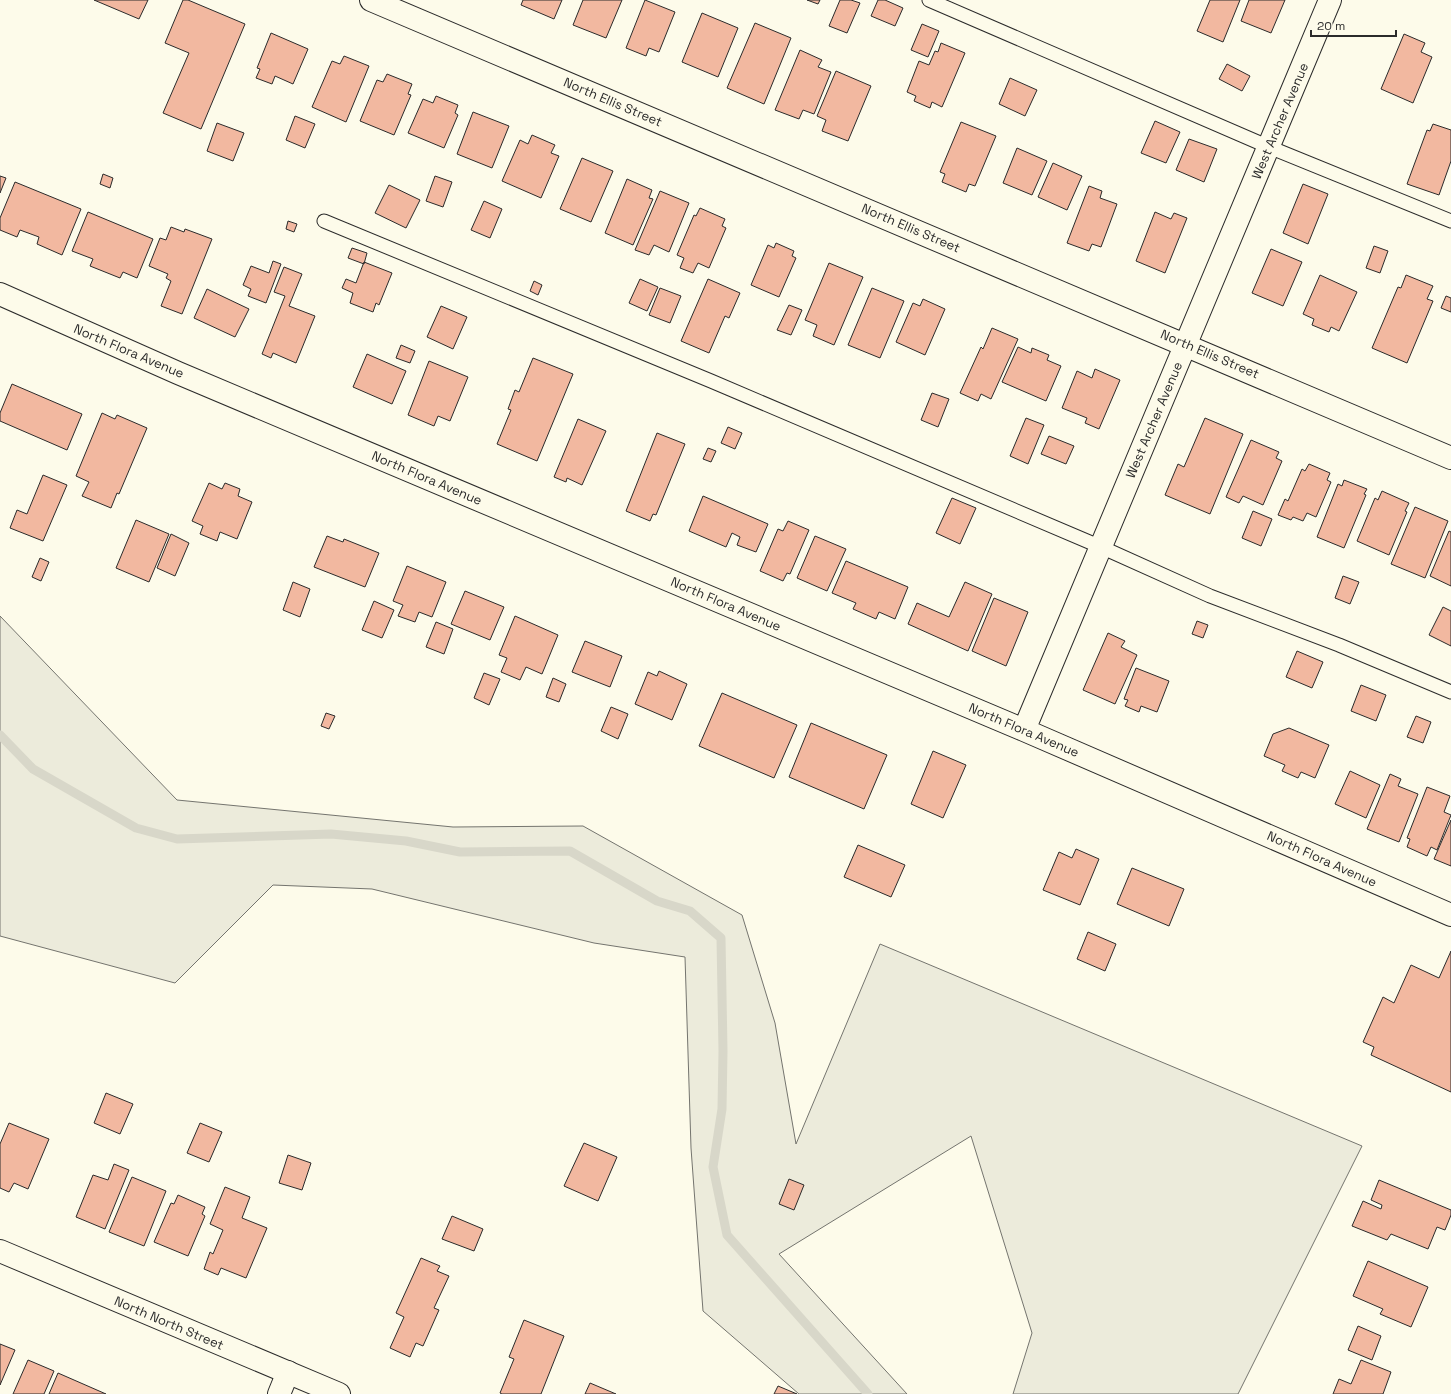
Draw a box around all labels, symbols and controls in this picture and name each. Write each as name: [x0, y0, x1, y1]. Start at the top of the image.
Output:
scale bar: [1311, 12, 1396, 38]
text: 20 m: [1317, 18, 1345, 34]
street label: West Archer Avenue: [1248, 60, 1312, 182]
street label: North Ellis Street: [561, 74, 665, 130]
street label: North Ellis Street: [859, 200, 963, 256]
street label: North Flora Avenue: [71, 320, 187, 382]
street label: North Ellis Street: [1158, 326, 1262, 382]
street label: West Archer Avenue: [1122, 359, 1186, 481]
street label: North Flora Avenue: [369, 447, 485, 509]
street label: North Flora Avenue: [668, 573, 784, 635]
street label: North Flora Avenue: [966, 699, 1082, 761]
street label: North Flora Avenue: [1264, 827, 1380, 891]
street label: North North Street: [112, 1292, 226, 1354]

